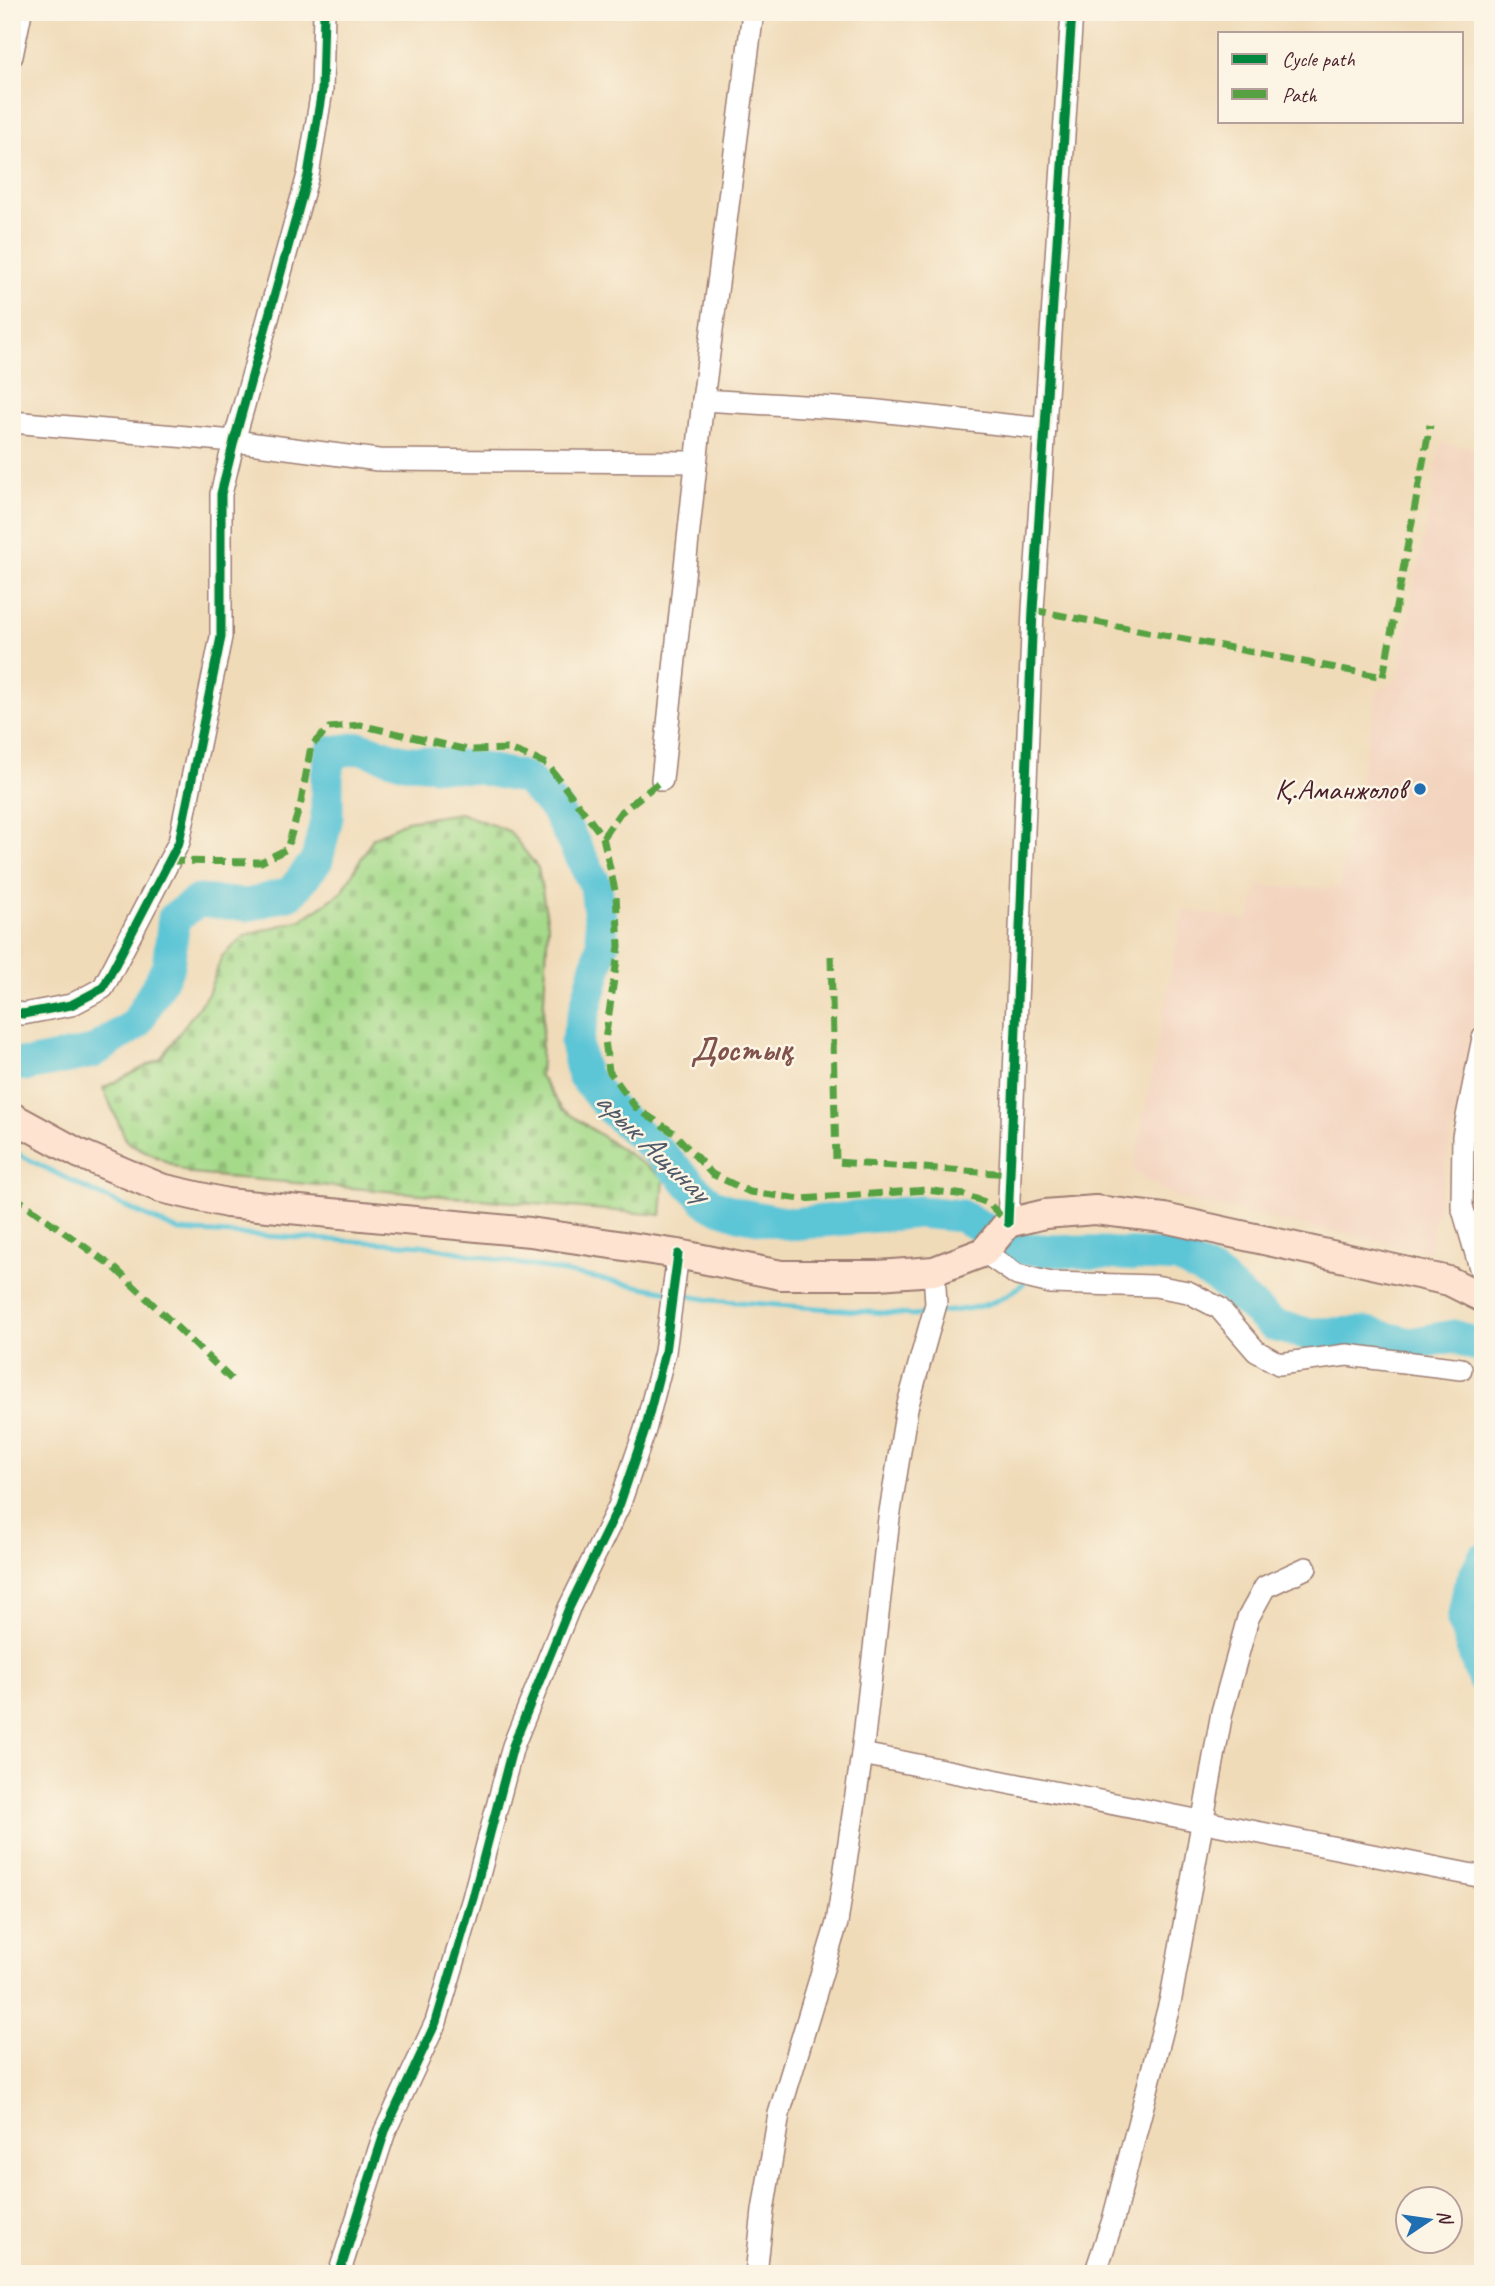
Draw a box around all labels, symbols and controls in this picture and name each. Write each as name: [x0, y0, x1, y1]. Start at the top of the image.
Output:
legend: [1218, 32, 1464, 122]
text: Cycle path: [1282, 46, 1355, 72]
text: Path: [1282, 82, 1318, 108]
place label: Қ.Аманжолов: [1275, 770, 1411, 808]
marker: Қ.Аманжолов: [1412, 781, 1428, 797]
district label: Достық: [691, 1028, 795, 1070]
water label: арык Ащинау: [586, 1080, 723, 1214]
north arrow: [1394, 2184, 1464, 2254]
text: N: [1432, 2208, 1458, 2228]

